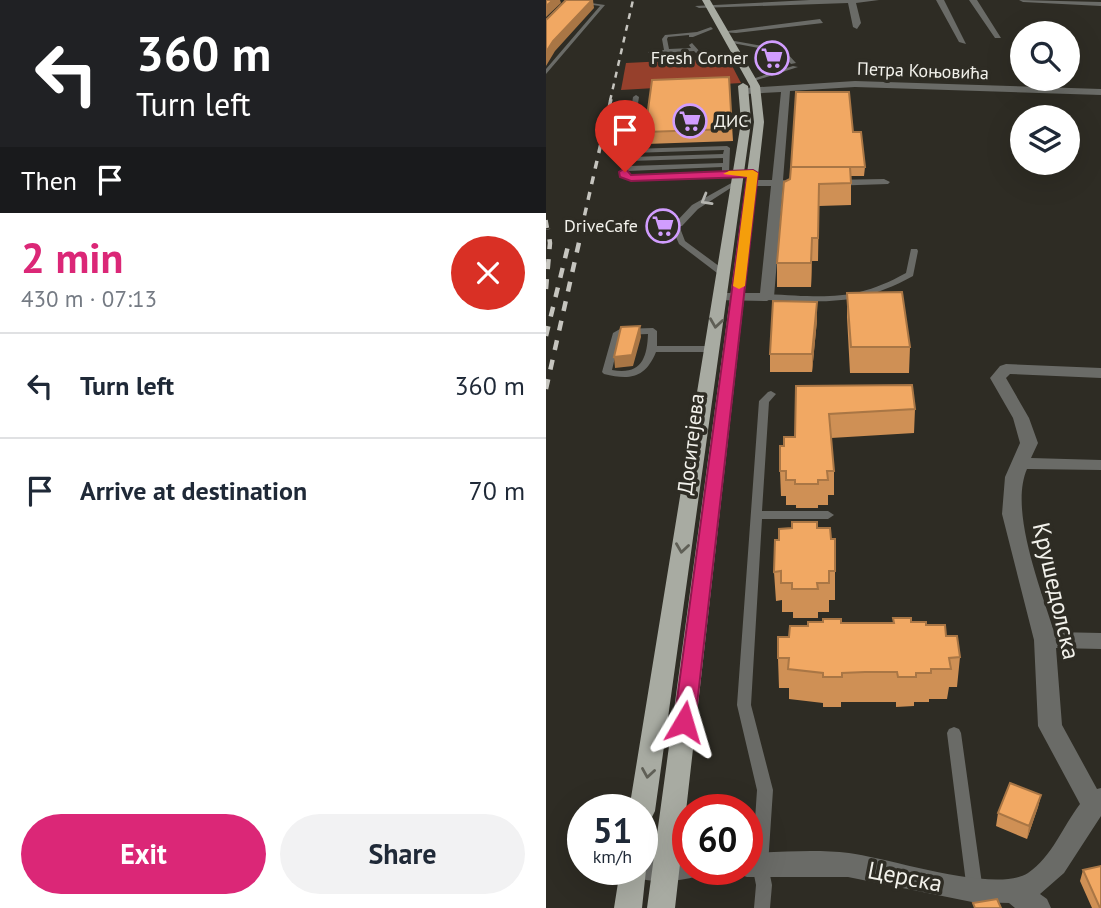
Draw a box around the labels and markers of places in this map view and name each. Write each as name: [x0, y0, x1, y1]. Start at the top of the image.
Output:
supermarket icon: Fresh Corner: [753, 39, 791, 77]
place label: Fresh Corner: [651, 46, 748, 69]
pin: [595, 100, 655, 172]
supermarket icon: ДИС: [671, 102, 709, 140]
place label: ДИС: [714, 109, 749, 132]
supermarket icon: DriveCafe: [644, 207, 682, 245]
place label: DriveCafe: [564, 214, 638, 237]

